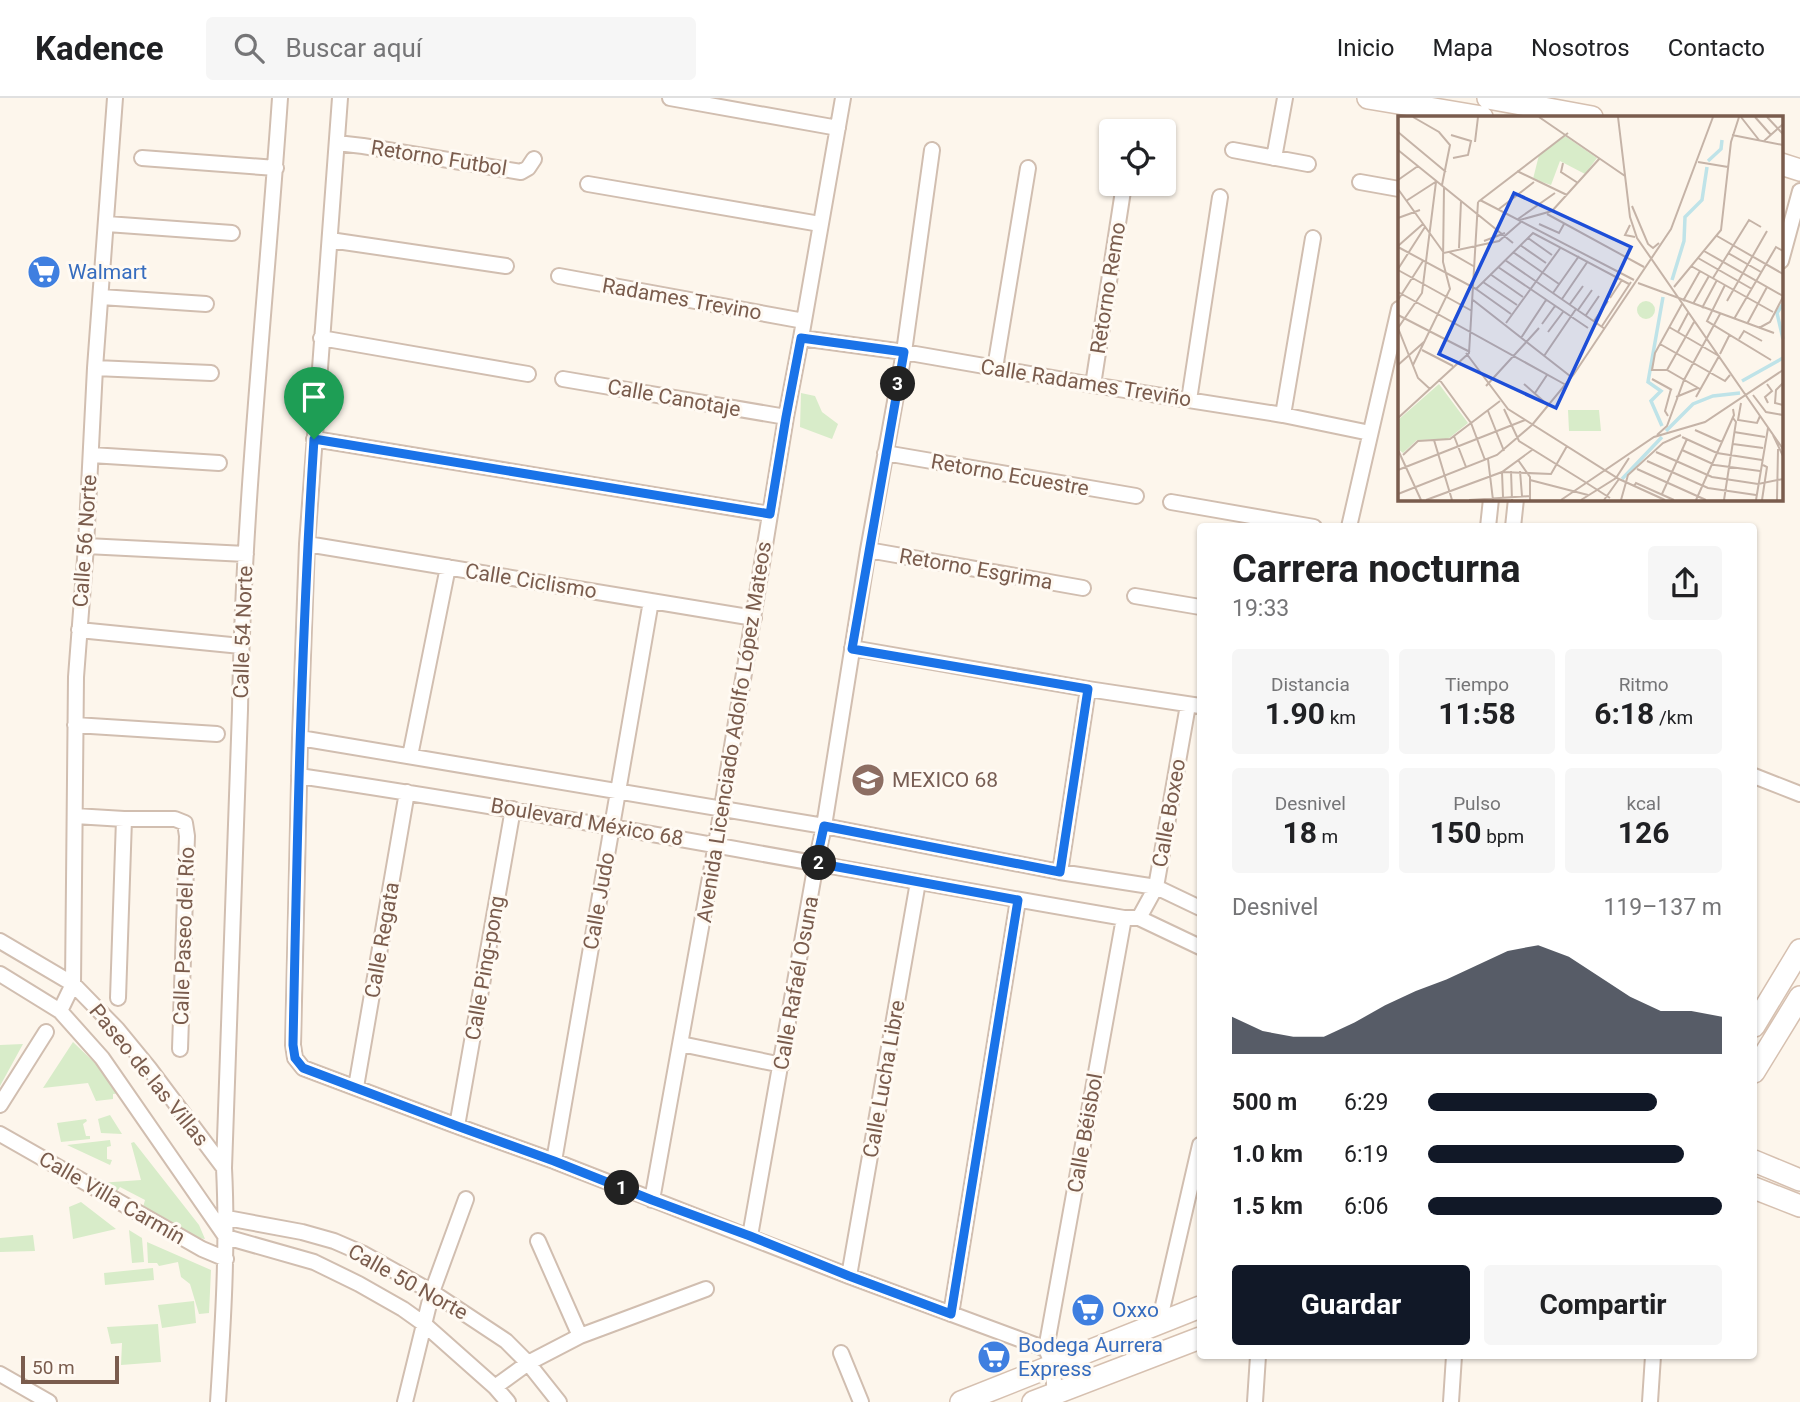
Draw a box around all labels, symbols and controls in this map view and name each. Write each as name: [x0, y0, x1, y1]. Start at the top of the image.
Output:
search box: [206, 17, 696, 80]
text: Kadence: [35, 29, 164, 68]
icon: search: [230, 29, 268, 67]
text: Buscar aquí: [286, 33, 422, 63]
text: Inicio: [1337, 34, 1394, 62]
text: Mapa: [1432, 34, 1493, 62]
text: Nosotros: [1531, 34, 1630, 62]
text: Contacto: [1668, 34, 1765, 62]
inset map: [1398, 116, 1783, 500]
map controls: [1099, 119, 1176, 196]
button: locate: [1099, 119, 1176, 196]
street label: Retorno Futbol: [369, 135, 509, 181]
street label: Retorno Remo: [1086, 220, 1130, 356]
supermarket icon: Walmart: [25, 253, 63, 291]
place label: Walmart: [68, 260, 147, 284]
street label: Radames Trevino: [600, 273, 764, 325]
street label: Calle Radames Treviño: [979, 354, 1193, 412]
pin: 3: [880, 366, 916, 402]
pin: [284, 367, 344, 439]
text: 3: [892, 372, 903, 395]
street label: Calle Canotaje: [606, 374, 742, 422]
icon: arrive: [295, 378, 333, 416]
street label: Retorno Ecuestre: [929, 449, 1091, 501]
street label: Calle 56 Norte: [68, 474, 102, 608]
street label: Avenida Licenciado Adolfo López Mateos: [692, 540, 776, 924]
street label: Retorno Esgrima: [897, 544, 1055, 594]
button: share: [1648, 546, 1722, 620]
text: Carrera nocturna: [1232, 547, 1521, 591]
street label: Calle Ciclismo: [464, 559, 599, 603]
street label: Calle 54 Norte: [229, 565, 257, 699]
text: 19:33: [1232, 595, 1289, 622]
text: Distancia: [1271, 673, 1350, 696]
text: Tiempo: [1445, 673, 1509, 696]
text: Ritmo: [1619, 673, 1669, 696]
text: 1.90: [1265, 696, 1325, 731]
text: 11:58: [1438, 696, 1516, 731]
text: 6:18: [1594, 696, 1654, 731]
text: km: [1325, 706, 1356, 729]
text: /km: [1654, 706, 1693, 729]
street label: Calle Boxeo: [1148, 757, 1190, 869]
school or university icon: MEXICO 68: [849, 761, 887, 799]
place label: MEXICO 68: [892, 768, 998, 792]
text: Desnivel: [1275, 792, 1346, 815]
text: Pulso: [1453, 792, 1501, 815]
text: kcal: [1626, 792, 1661, 815]
street label: Boulevard México 68: [489, 793, 685, 851]
text: 18: [1282, 815, 1317, 850]
text: 150: [1430, 815, 1481, 850]
text: 126: [1618, 815, 1669, 850]
text: m: [1317, 825, 1338, 848]
text: bpm: [1481, 825, 1524, 848]
street label: Calle Paseo del Río: [169, 846, 199, 1026]
pin: 2: [802, 846, 836, 880]
street label: Calle Judo: [579, 850, 619, 952]
text: 2: [813, 851, 824, 874]
street label: Calle Regata: [360, 880, 404, 1000]
street label: Calle Ping-pong: [460, 894, 510, 1042]
street label: Calle Rafaél Osuna: [769, 894, 823, 1072]
text: Desnivel: [1232, 894, 1318, 921]
text: 119–137 m: [1603, 894, 1722, 921]
street label: Calle Lucha Libre: [858, 998, 910, 1160]
street label: Paseo de las Villas: [84, 999, 214, 1151]
street label: Calle Béisbol: [1063, 1071, 1107, 1195]
text: 500 m: [1232, 1089, 1297, 1116]
text: 6:29: [1344, 1089, 1388, 1116]
text: 1.0 km: [1232, 1141, 1303, 1168]
text: 6:19: [1344, 1141, 1388, 1168]
street label: Calle Villa Carmín: [35, 1147, 189, 1249]
pin: 1: [604, 1170, 640, 1206]
text: 1: [616, 1176, 627, 1199]
text: 1.5 km: [1232, 1193, 1303, 1220]
text: 6:06: [1344, 1193, 1388, 1220]
street label: Calle 50 Norte: [344, 1239, 472, 1325]
button: Guardar: [1232, 1265, 1470, 1345]
button: Compartir: [1484, 1265, 1722, 1345]
supermarket icon: Oxxo: [1069, 1291, 1107, 1329]
place label: Oxxo: [1112, 1298, 1159, 1322]
place label: Bodega Aurrera Express: [1018, 1333, 1163, 1381]
supermarket icon: Bodega Aurrera Express: [975, 1338, 1013, 1376]
scale bar: [21, 1353, 119, 1385]
text: 50 m: [32, 1356, 75, 1379]

